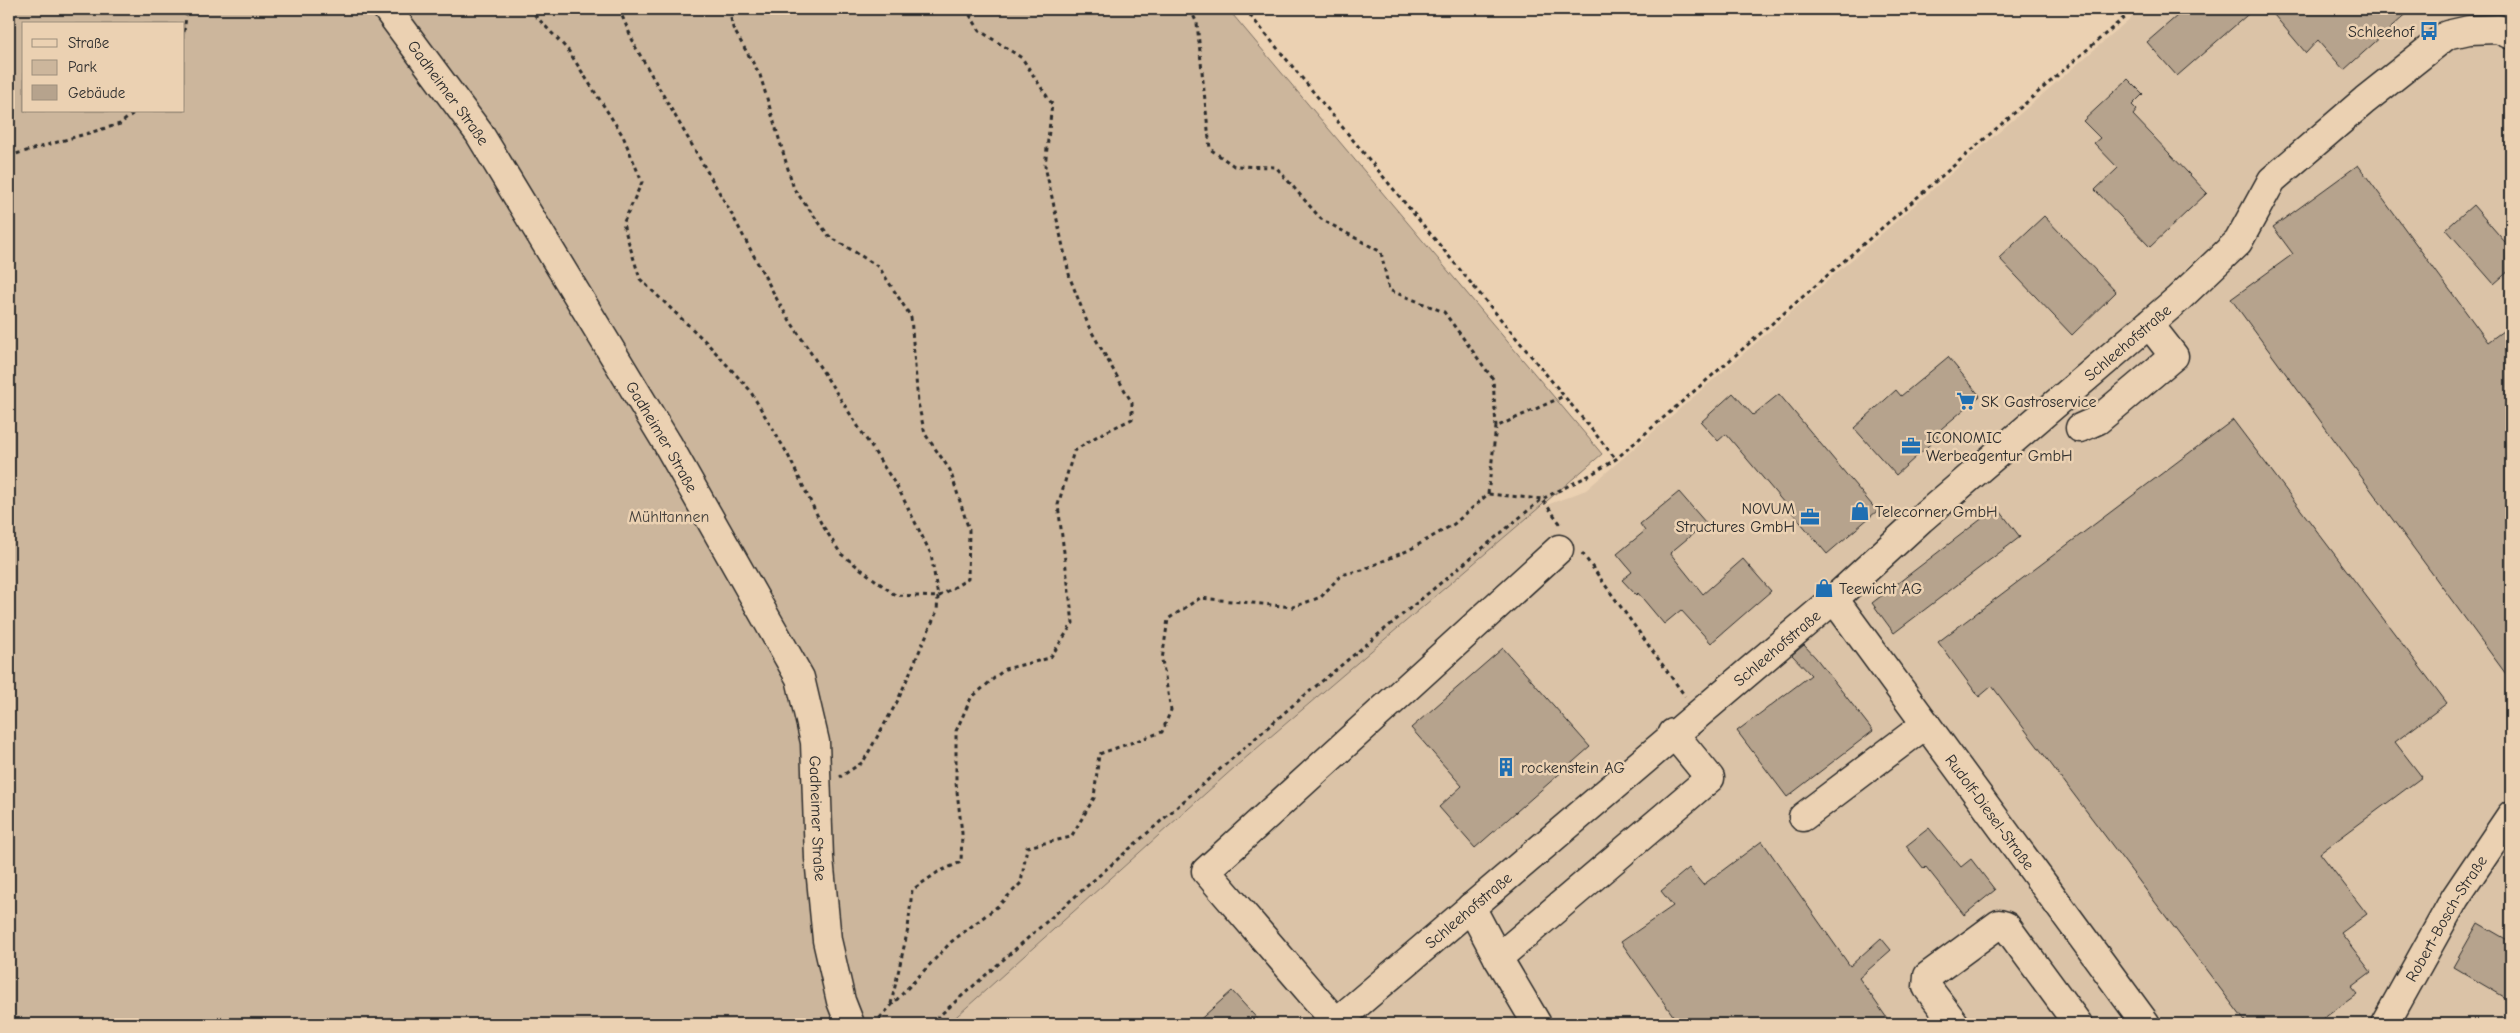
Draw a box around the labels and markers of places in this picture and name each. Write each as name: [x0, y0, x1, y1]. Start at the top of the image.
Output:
bus stop icon: Schleehof: [2418, 20, 2440, 42]
place label: Schleehof: [2348, 23, 2416, 41]
supermarket icon: SK Gastroservice: [1955, 390, 1977, 412]
place label: SK Gastroservice: [1981, 393, 2097, 411]
place label: ICONOMIC Werbeagentur GmbH: [1926, 429, 2073, 465]
office icon: ICONOMIC Werbeagentur GmbH: [1900, 435, 1922, 457]
place label: NOVUM Structures GmbH: [1676, 500, 1795, 536]
shop icon: Telecorner GmbH: [1849, 500, 1871, 522]
place label: Telecorner GmbH: [1875, 503, 1998, 521]
office icon: NOVUM Structures GmbH: [1799, 506, 1821, 528]
shop icon: Teewicht AG: [1813, 577, 1835, 599]
place label: Teewicht AG: [1839, 580, 1922, 598]
building icon: rockenstein AG: [1495, 756, 1517, 778]
place label: rockenstein AG: [1521, 759, 1625, 777]

